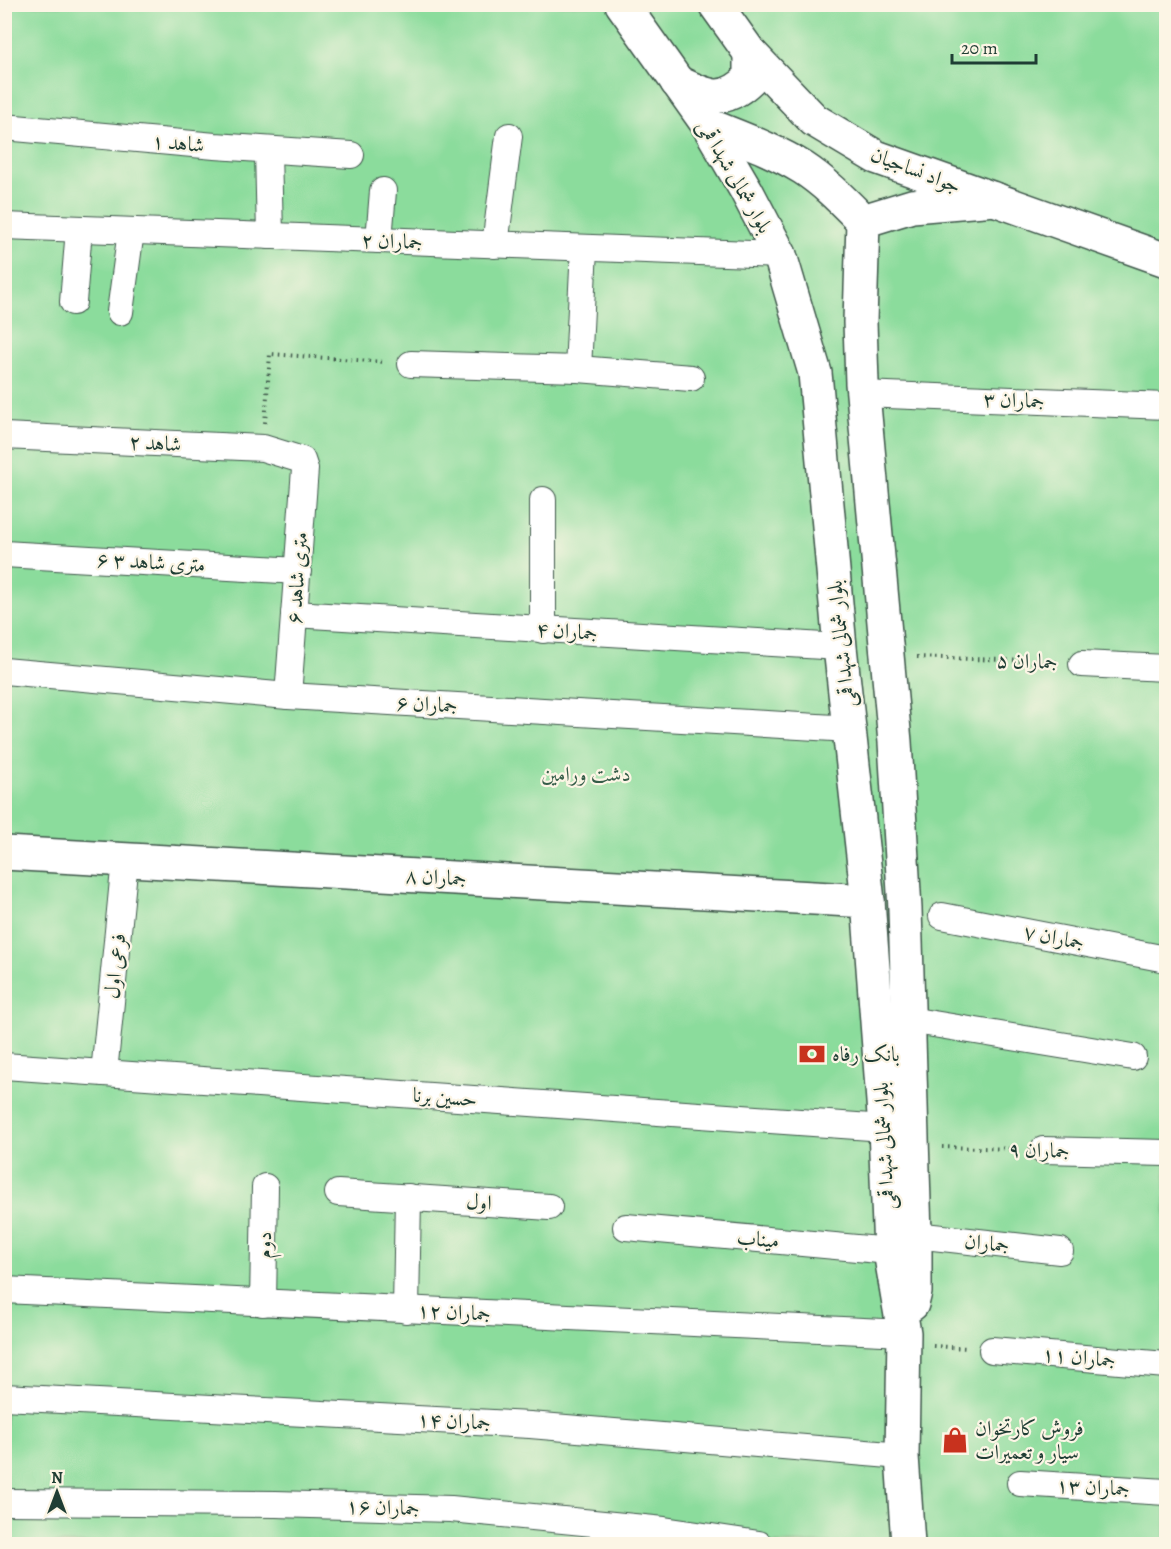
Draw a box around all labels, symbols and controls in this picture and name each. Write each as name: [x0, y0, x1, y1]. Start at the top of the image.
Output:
scale bar: [952, 27, 1036, 65]
text: 20 m: [961, 36, 998, 60]
street label: بلوار شمالی شهدا قمی: [691, 114, 779, 238]
street label: شاهد ۱: [151, 127, 205, 159]
street label: جواد نساجیان: [867, 140, 965, 200]
street label: جماران ۲: [361, 226, 423, 256]
street label: جماران ۳: [983, 385, 1045, 415]
street label: شاهد ۲: [128, 428, 182, 458]
street label: ۶ متری شاهد: [280, 531, 314, 625]
street label: ۶ متری شاهد ۳: [96, 545, 206, 579]
street label: بلوار شمالی شهدا قمی: [820, 579, 862, 709]
street label: جماران ۴: [535, 615, 599, 647]
street label: جماران ۵: [996, 646, 1058, 676]
street label: جماران ۶: [396, 688, 458, 720]
park label: دشت ورامین: [541, 760, 631, 788]
street label: جماران ۸: [405, 861, 467, 893]
street label: جماران ۷: [1021, 917, 1087, 957]
street label: فرعی اول: [98, 932, 132, 1000]
bank icon: بانک رفاه: [797, 1039, 827, 1069]
place label: بانک رفاه: [832, 1040, 900, 1068]
street label: حسین برنا: [412, 1081, 478, 1113]
street label: بلوار شمالی شهدا قمی: [867, 1081, 901, 1211]
street label: جماران ۹: [1008, 1135, 1070, 1165]
street label: اول: [465, 1187, 493, 1217]
street label: میناب: [736, 1223, 780, 1255]
street label: جماران: [963, 1227, 1011, 1259]
street label: دوم: [250, 1231, 282, 1259]
street label: جماران ۱۲: [416, 1296, 492, 1328]
street label: جماران ۱۱: [1041, 1340, 1117, 1374]
street label: جماران ۱۴: [416, 1405, 492, 1437]
place label: فروش کارتخوان سیار و تعمیرات: [975, 1414, 1084, 1466]
shop icon: فروش کارتخوان سیار و تعمیرات: [940, 1425, 970, 1455]
north arrow: [27, 1462, 87, 1522]
text: N: [51, 1467, 63, 1489]
street label: جماران ۱۳: [1055, 1471, 1131, 1503]
street label: جماران ۱۶: [346, 1492, 420, 1522]

